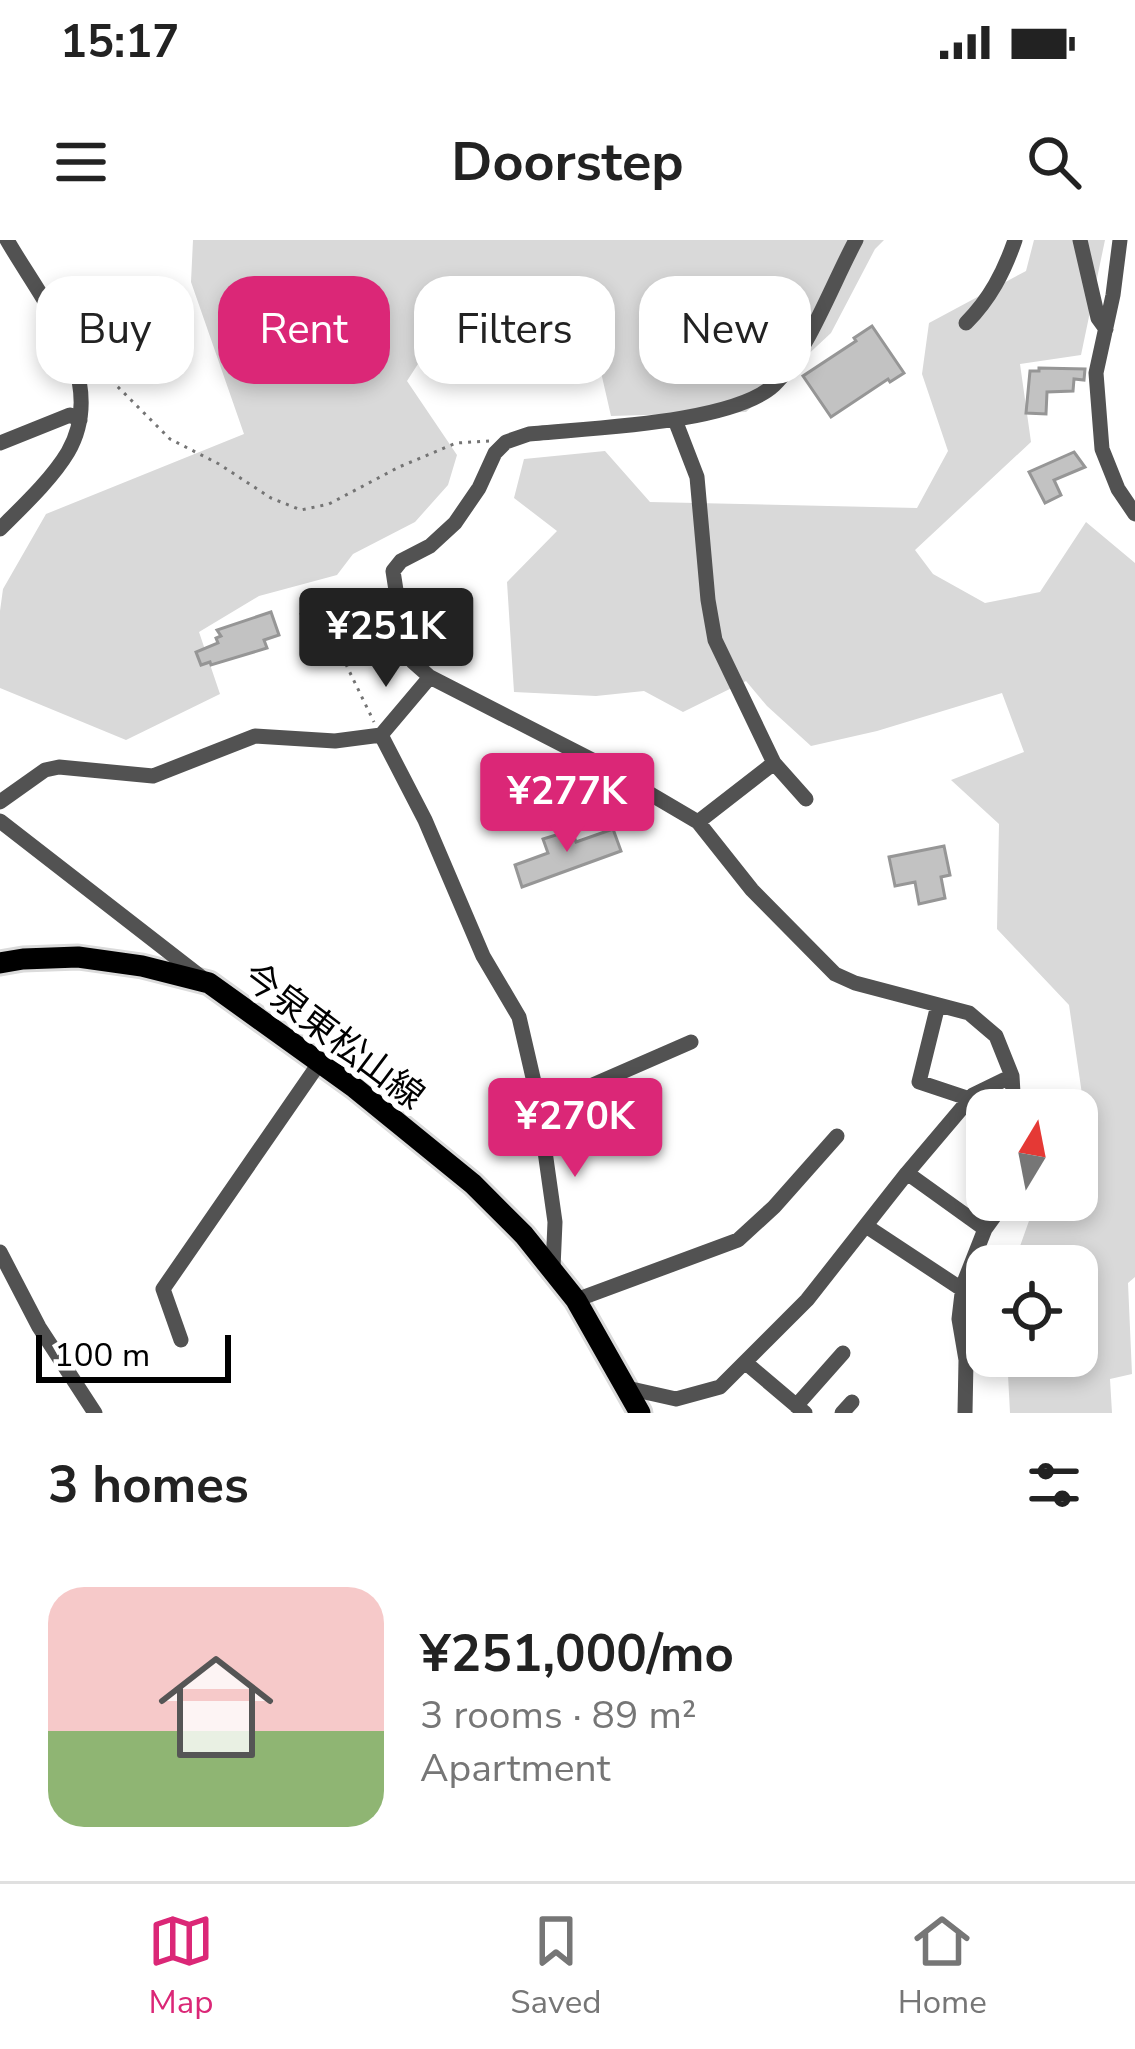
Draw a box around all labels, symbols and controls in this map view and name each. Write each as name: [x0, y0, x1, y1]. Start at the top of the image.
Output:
text: 15:17: [60, 12, 179, 73]
text: Doorstep: [451, 125, 684, 199]
icon: menu: [48, 129, 114, 195]
icon: search: [1021, 129, 1087, 195]
chip: Buy: [36, 276, 194, 384]
chip: Rent: [218, 276, 390, 384]
chip: Filters: [414, 276, 615, 384]
chip: New: [639, 276, 811, 384]
pin: ¥251K: [302, 588, 470, 690]
text: ¥251K: [326, 600, 446, 653]
pin: ¥277K: [483, 753, 651, 855]
text: ¥277K: [507, 765, 627, 818]
street label: 今泉東松山線: [232, 952, 434, 1121]
pin: ¥270K: [491, 1078, 659, 1180]
north arrow: [966, 1089, 1098, 1221]
map controls: [966, 1089, 1098, 1377]
text: ¥270K: [515, 1090, 635, 1143]
button: locate: [966, 1245, 1098, 1377]
scale bar: [36, 1329, 231, 1382]
text: 100 m: [54, 1333, 150, 1378]
text: 3 homes: [48, 1450, 249, 1520]
icon: filters: [1021, 1452, 1087, 1518]
text: ¥251,000/mo: [420, 1619, 734, 1689]
icon: home: [144, 1635, 288, 1779]
text: 3 rooms · 89 m²: [420, 1689, 697, 1742]
text: Apartment: [420, 1742, 610, 1795]
tab: Map: [148, 1908, 214, 2025]
tab: Saved: [510, 1908, 601, 2025]
tab: Home: [898, 1908, 987, 2025]

